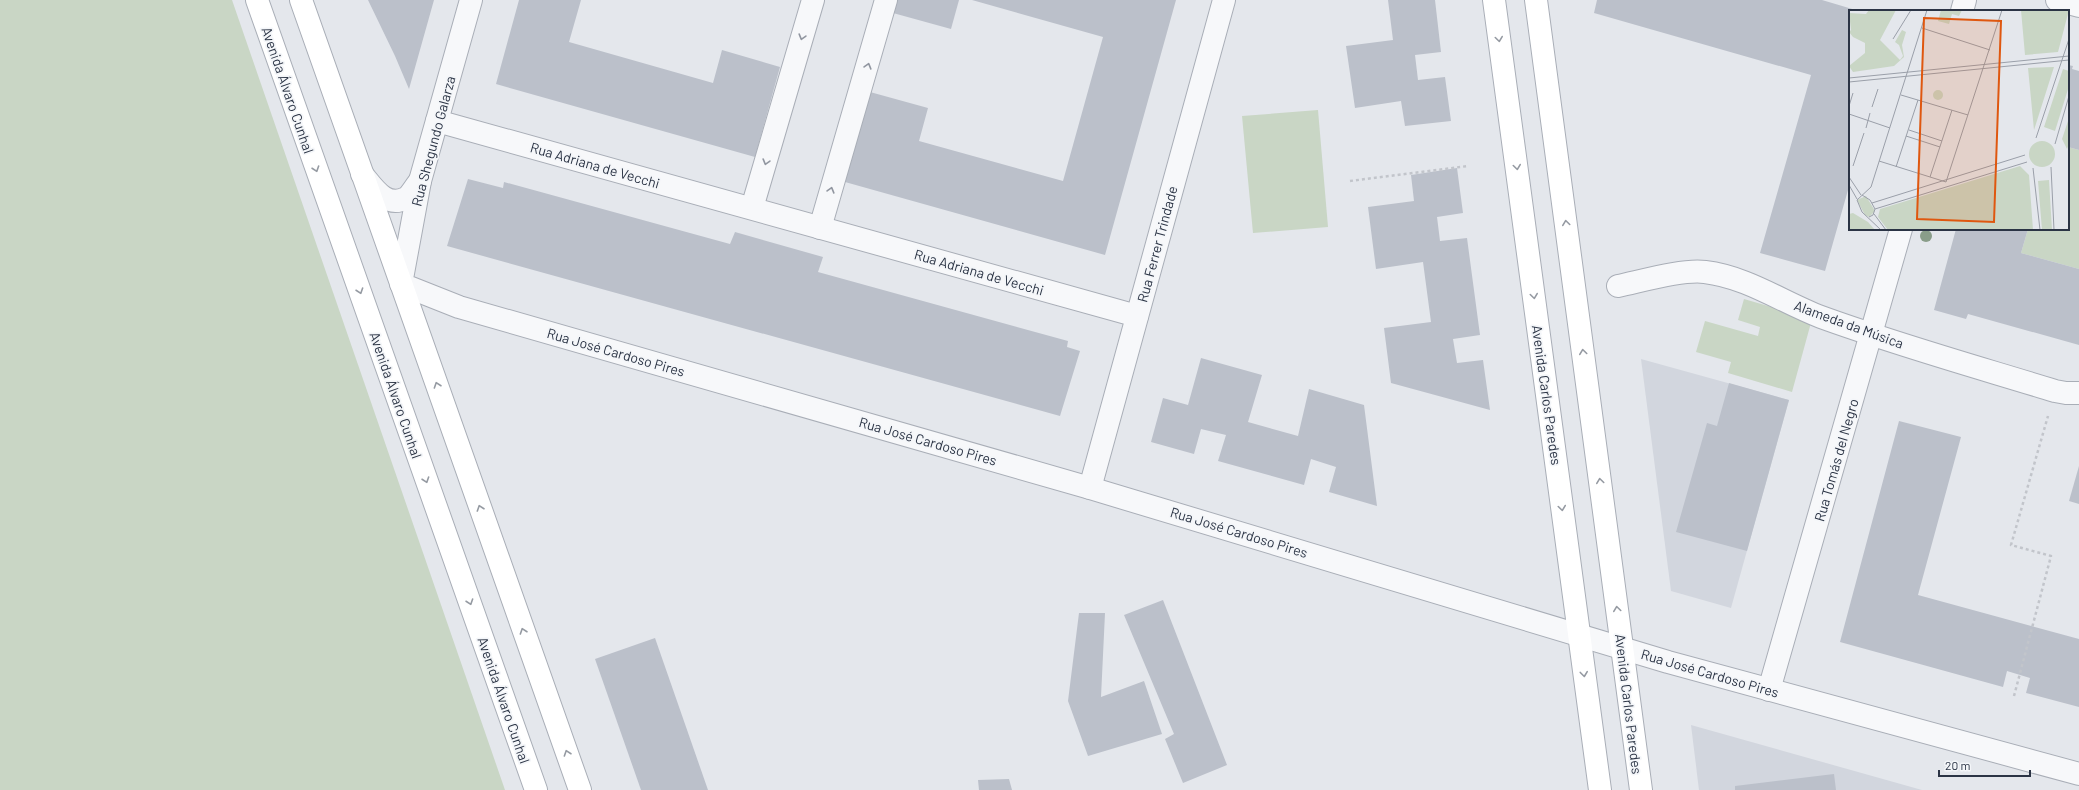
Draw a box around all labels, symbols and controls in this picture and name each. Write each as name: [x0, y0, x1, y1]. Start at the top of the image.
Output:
inset map: [1849, 10, 2069, 230]
street label: Avenida Álvaro Cunhal: [258, 24, 318, 156]
one-way arrow: [798, 34, 807, 41]
one-way arrow: [1495, 36, 1504, 42]
one-way arrow: [863, 62, 872, 69]
street label: Rua Shegundo Galarza: [407, 74, 459, 208]
street label: Rua Adriana de Vecchi: [528, 138, 662, 192]
one-way arrow: [762, 159, 771, 166]
one-way arrow: [1512, 164, 1521, 171]
one-way arrow: [312, 165, 320, 172]
street label: Rua Ferrer Trindade: [1133, 184, 1181, 304]
one-way arrow: [827, 187, 835, 194]
one-way arrow: [1561, 220, 1570, 226]
street label: Rua Adriana de Vecchi: [912, 245, 1046, 299]
one-way arrow: [355, 288, 363, 295]
one-way arrow: [1529, 293, 1538, 299]
street label: Alameda da Música: [1792, 296, 1906, 352]
street label: Rua José Cardoso Pires: [545, 324, 687, 380]
street label: Avenida Carlos Paredes: [1529, 324, 1565, 466]
street label: Avenida Álvaro Cunhal: [366, 329, 426, 461]
one-way arrow: [1579, 349, 1588, 355]
one-way arrow: [433, 382, 441, 389]
street label: Rua Tomás del Negro: [1810, 397, 1862, 523]
street label: Rua José Cardoso Pires: [857, 413, 999, 469]
one-way arrow: [422, 476, 430, 483]
one-way arrow: [1596, 478, 1605, 484]
street label: Rua José Cardoso Pires: [1168, 503, 1310, 561]
one-way arrow: [476, 505, 485, 512]
one-way arrow: [1557, 505, 1566, 512]
one-way arrow: [465, 599, 473, 606]
one-way arrow: [1613, 606, 1622, 613]
one-way arrow: [520, 627, 528, 634]
street label: Avenida Carlos Paredes: [1612, 633, 1646, 775]
street label: Avenida Álvaro Cunhal: [474, 634, 534, 766]
street label: Rua José Cardoso Pires: [1639, 645, 1781, 701]
one-way arrow: [1579, 671, 1588, 677]
one-way arrow: [563, 750, 571, 757]
scale bar: [1939, 752, 2030, 778]
text: 20 m: [1945, 758, 1971, 772]

